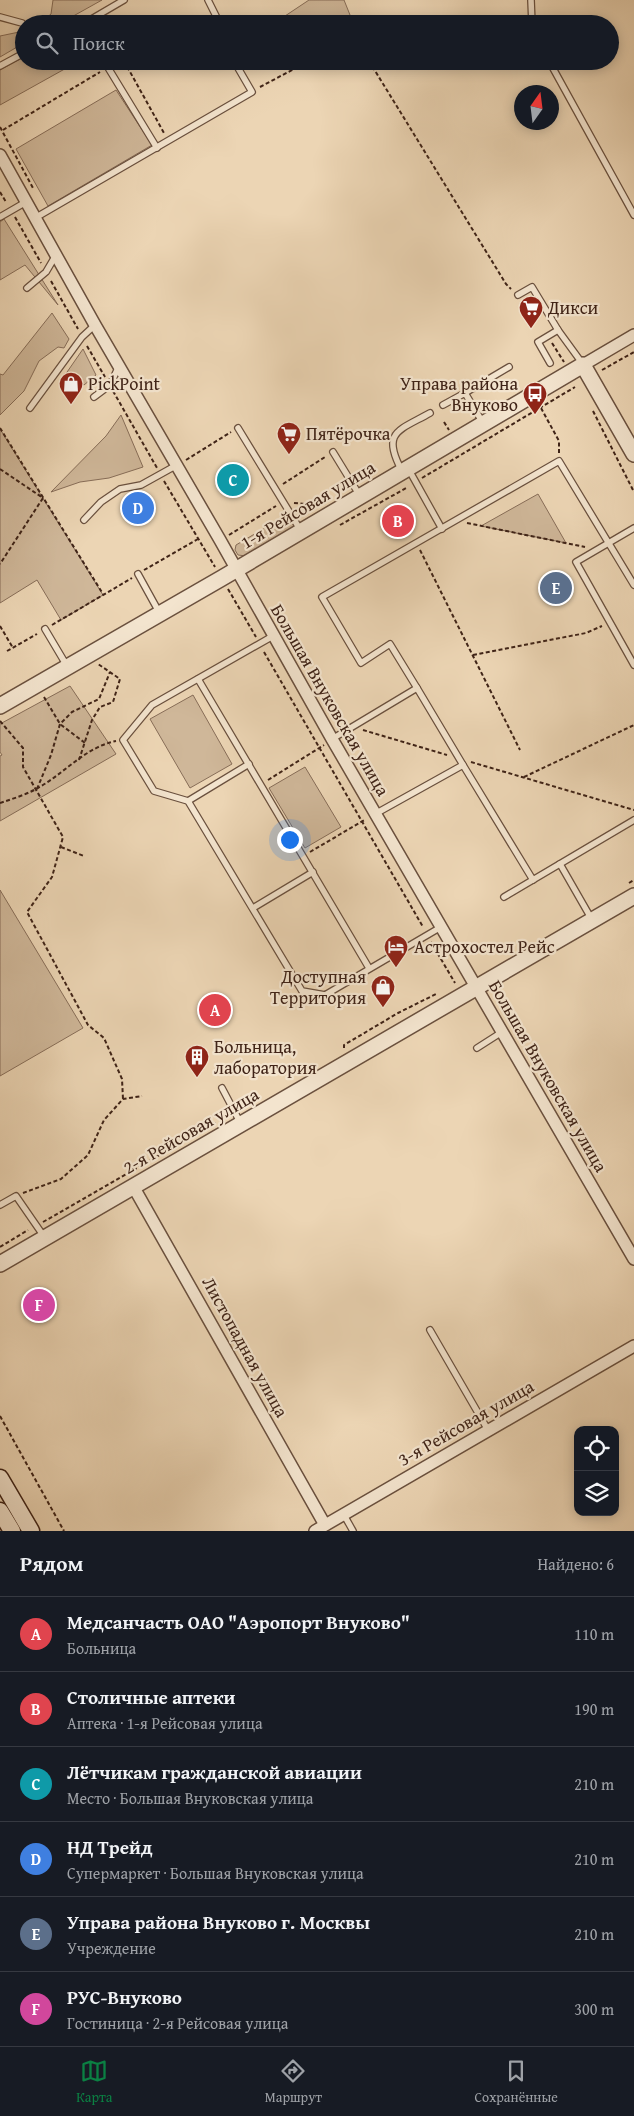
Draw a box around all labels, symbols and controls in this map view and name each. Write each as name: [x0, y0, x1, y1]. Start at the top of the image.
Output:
search box: [15, 15, 619, 70]
icon: search: [33, 29, 61, 57]
text: Поиск: [73, 29, 125, 57]
north arrow: [514, 85, 559, 130]
place label: Дикси: [547, 294, 599, 321]
supermarket icon: Дикси: [518, 295, 544, 329]
place label: PickPoint: [88, 370, 161, 397]
place label: Управа района Внуково: [400, 370, 518, 418]
shop icon: PickPoint: [58, 371, 84, 405]
bus stop icon: Управа района Внуково: [522, 381, 548, 415]
place label: Пятёрочка: [306, 420, 391, 447]
supermarket icon: Пятёрочка: [276, 421, 302, 455]
street label: 1-я Рейсовая улица: [235, 453, 381, 556]
pin: C: [217, 461, 249, 499]
pin: D: [122, 489, 154, 527]
pin: B: [382, 502, 414, 540]
pin: E: [540, 569, 572, 607]
street label: Большая Внуковская улица: [264, 599, 397, 801]
your location: [277, 827, 303, 853]
place label: Астрохостел Рейс: [414, 933, 555, 960]
hotel icon: Астрохостел Рейс: [383, 934, 409, 968]
place label: Доступная Территория: [270, 963, 366, 1011]
shop icon: Доступная Территория: [370, 974, 396, 1008]
street label: Большая Внуковская улица: [482, 975, 615, 1177]
pin: A: [199, 991, 231, 1029]
place label: Больница, лаборатория: [214, 1033, 317, 1081]
building icon: Больница, лаборатория: [184, 1044, 210, 1078]
street label: 2-я Рейсовая улица: [118, 1080, 264, 1180]
street label: Листопадная улица: [196, 1271, 296, 1422]
pin: F: [23, 1286, 55, 1324]
street label: 3-я Рейсовая улица: [393, 1372, 539, 1472]
map controls: [574, 1426, 619, 1516]
button: locate: [574, 1426, 619, 1471]
button: layers: [574, 1471, 619, 1516]
text: Рядом: [20, 1548, 83, 1579]
text: Найдено: 6: [537, 1552, 614, 1576]
text: Медсанчасть ОАО "Аэропорт Внуково": [67, 1608, 410, 1636]
text: A: [31, 1622, 41, 1646]
text: 110 m: [574, 1622, 614, 1646]
text: Больница: [67, 1636, 136, 1660]
text: Столичные аптеки: [67, 1683, 235, 1711]
text: B: [31, 1697, 41, 1721]
text: 190 m: [574, 1697, 614, 1721]
text: Аптека · 1-я Рейсовая улица: [67, 1711, 263, 1735]
text: Лётчикам гражданской авиации: [67, 1758, 362, 1786]
text: C: [31, 1772, 41, 1796]
text: 210 m: [574, 1772, 614, 1796]
text: Место · Большая Внуковская улица: [67, 1786, 313, 1810]
text: НД Трейд: [67, 1833, 153, 1861]
text: D: [31, 1847, 41, 1871]
text: 210 m: [574, 1847, 614, 1871]
text: Супермаркет · Большая Внуковская улица: [67, 1861, 364, 1885]
text: Управа района Внуково г. Москвы: [67, 1908, 370, 1936]
text: E: [32, 1922, 40, 1946]
text: 210 m: [574, 1922, 614, 1946]
text: Учреждение: [67, 1936, 156, 1960]
text: РУС-Внуково: [67, 1983, 182, 2011]
text: F: [32, 1997, 40, 2021]
text: 300 m: [574, 1997, 614, 2021]
text: Гостиница · 2-я Рейсовая улица: [67, 2011, 288, 2035]
tab: Карта: [76, 2057, 112, 2107]
tab: Маршрут: [265, 2057, 322, 2107]
tab: Сохранённые: [474, 2057, 558, 2107]

